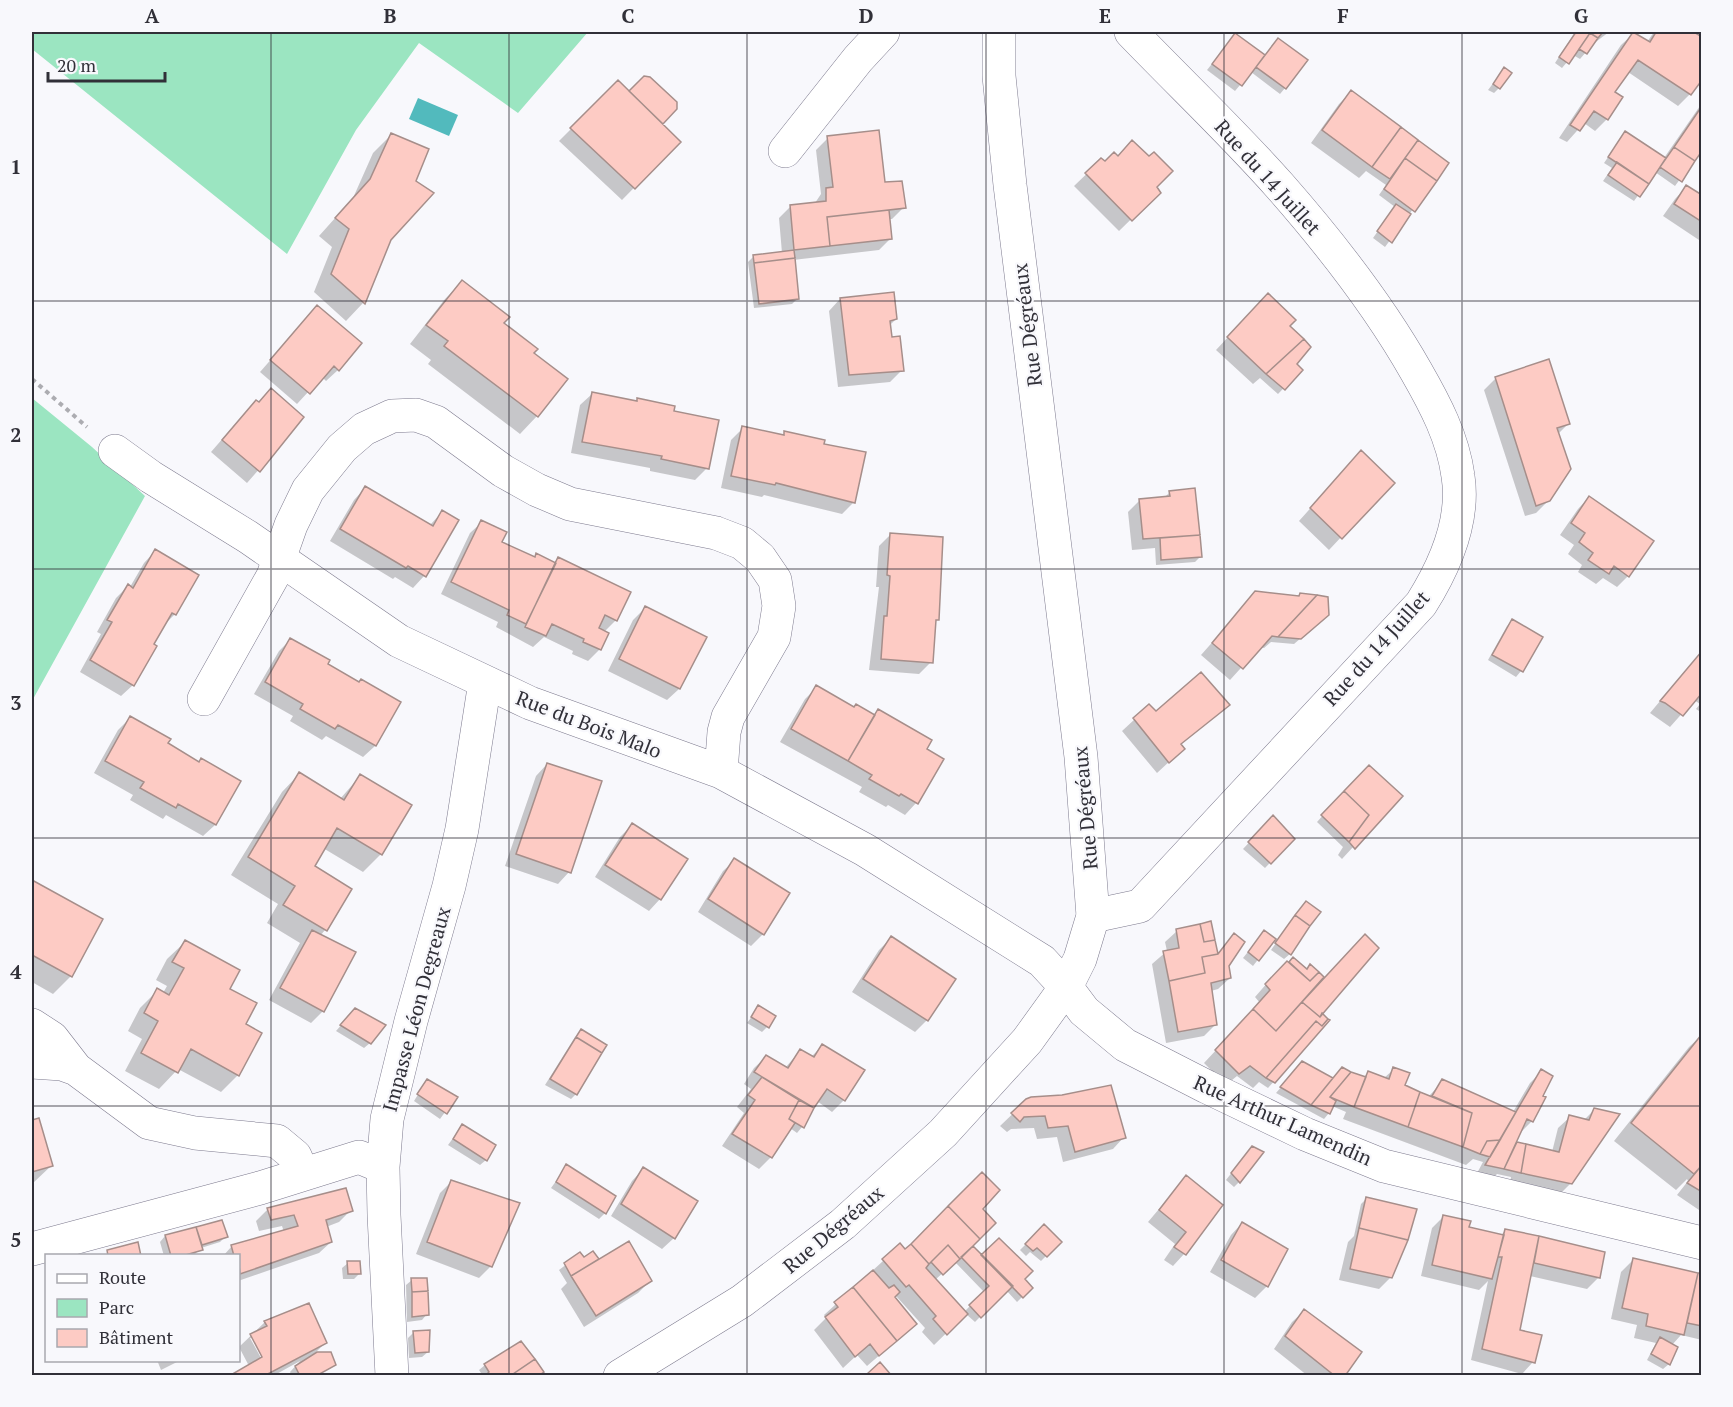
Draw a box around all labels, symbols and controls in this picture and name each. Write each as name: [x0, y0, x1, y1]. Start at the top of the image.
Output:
text: A: [145, 2, 160, 29]
text: B: [384, 2, 397, 29]
text: C: [621, 2, 635, 29]
text: D: [859, 2, 873, 29]
text: E: [1099, 2, 1111, 29]
text: F: [1337, 2, 1349, 29]
text: G: [1574, 2, 1588, 29]
scale bar: [48, 45, 165, 83]
text: 20 m: [57, 53, 97, 77]
street label: Rue du 14 Juillet: [1209, 113, 1327, 241]
text: 1: [10, 153, 22, 180]
street label: Rue Dégréaux: [1006, 261, 1048, 388]
text: 2: [10, 421, 22, 448]
street label: Rue du 14 Juillet: [1317, 584, 1435, 712]
street label: Rue du Bois Malo: [512, 684, 666, 764]
text: 3: [10, 689, 22, 716]
street label: Rue Dégréaux: [1066, 745, 1104, 871]
street label: Impasse Léon Degreaux: [376, 903, 457, 1115]
text: 4: [10, 958, 22, 985]
street label: Rue Arthur Lamendin: [1190, 1069, 1377, 1172]
street label: Rue Dégréaux: [777, 1179, 889, 1279]
text: 5: [10, 1226, 22, 1253]
legend: [45, 1254, 240, 1362]
text: Route: [99, 1265, 146, 1289]
text: Parc: [99, 1295, 134, 1319]
text: Bâtiment: [99, 1325, 174, 1349]

